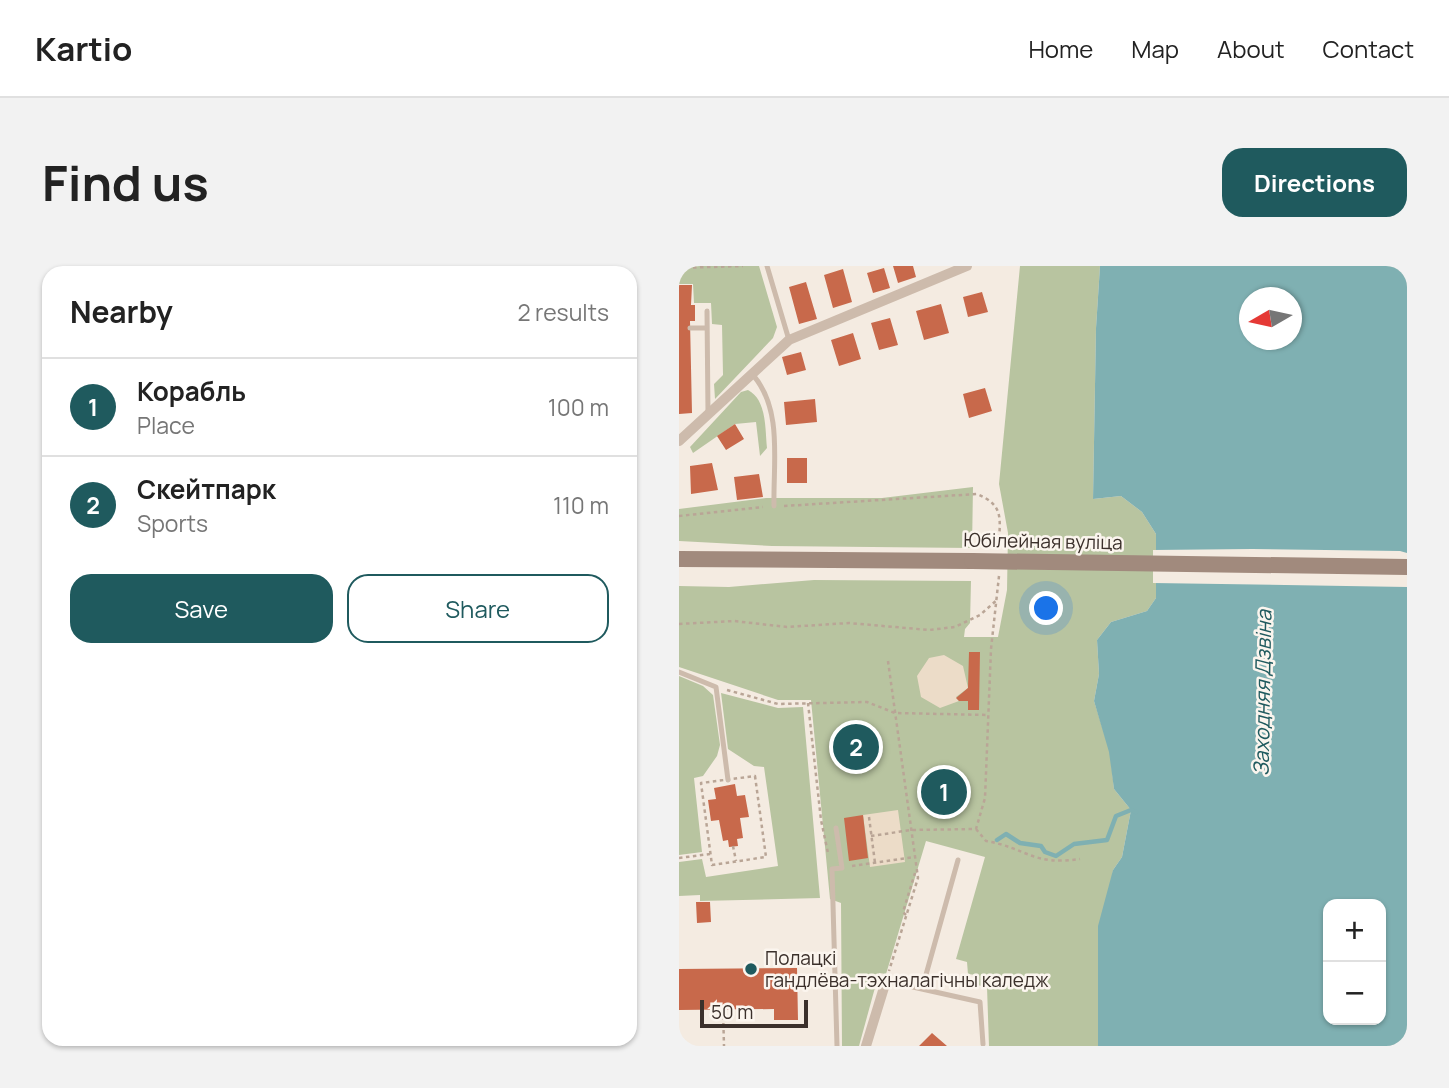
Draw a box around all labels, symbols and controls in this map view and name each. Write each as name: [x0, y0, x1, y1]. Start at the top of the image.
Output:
text: Kartio: [35, 26, 132, 71]
text: Home: [1028, 32, 1093, 65]
text: Map: [1131, 32, 1179, 65]
text: About: [1217, 32, 1285, 65]
text: Contact: [1323, 32, 1414, 65]
button: Directions: [1222, 148, 1407, 217]
text: Find us: [42, 149, 209, 216]
north arrow: [1239, 287, 1302, 350]
text: Nearby: [70, 291, 173, 332]
text: 2 results: [517, 296, 609, 328]
text: Корабль: [137, 373, 246, 409]
text: 1: [88, 391, 98, 423]
text: 100 m: [548, 391, 609, 423]
text: Place: [137, 409, 195, 441]
text: Скейтпарк: [137, 471, 276, 507]
text: 2: [86, 489, 100, 521]
text: 110 m: [553, 489, 609, 521]
text: Sports: [137, 507, 208, 539]
street label: Юбілейная вуліца: [963, 527, 1123, 555]
button: Save: [70, 574, 333, 643]
button: Share: [347, 574, 609, 643]
your location: [1029, 591, 1063, 625]
water label: Заходняя Дзвіна: [1247, 608, 1277, 776]
pin: 2: [833, 721, 879, 773]
pin: 1: [921, 766, 967, 818]
map controls: [1323, 899, 1386, 1025]
button: +: [1323, 899, 1386, 962]
place label: Полацкі гандлёва-тэхналагічны каледж: [765, 945, 1049, 993]
marker: Полацкі гандлёва-тэхналагічны каледж: [743, 961, 759, 977]
button: −: [1323, 962, 1386, 1025]
scale bar: [700, 997, 809, 1029]
text: 50 m: [711, 999, 753, 1025]

